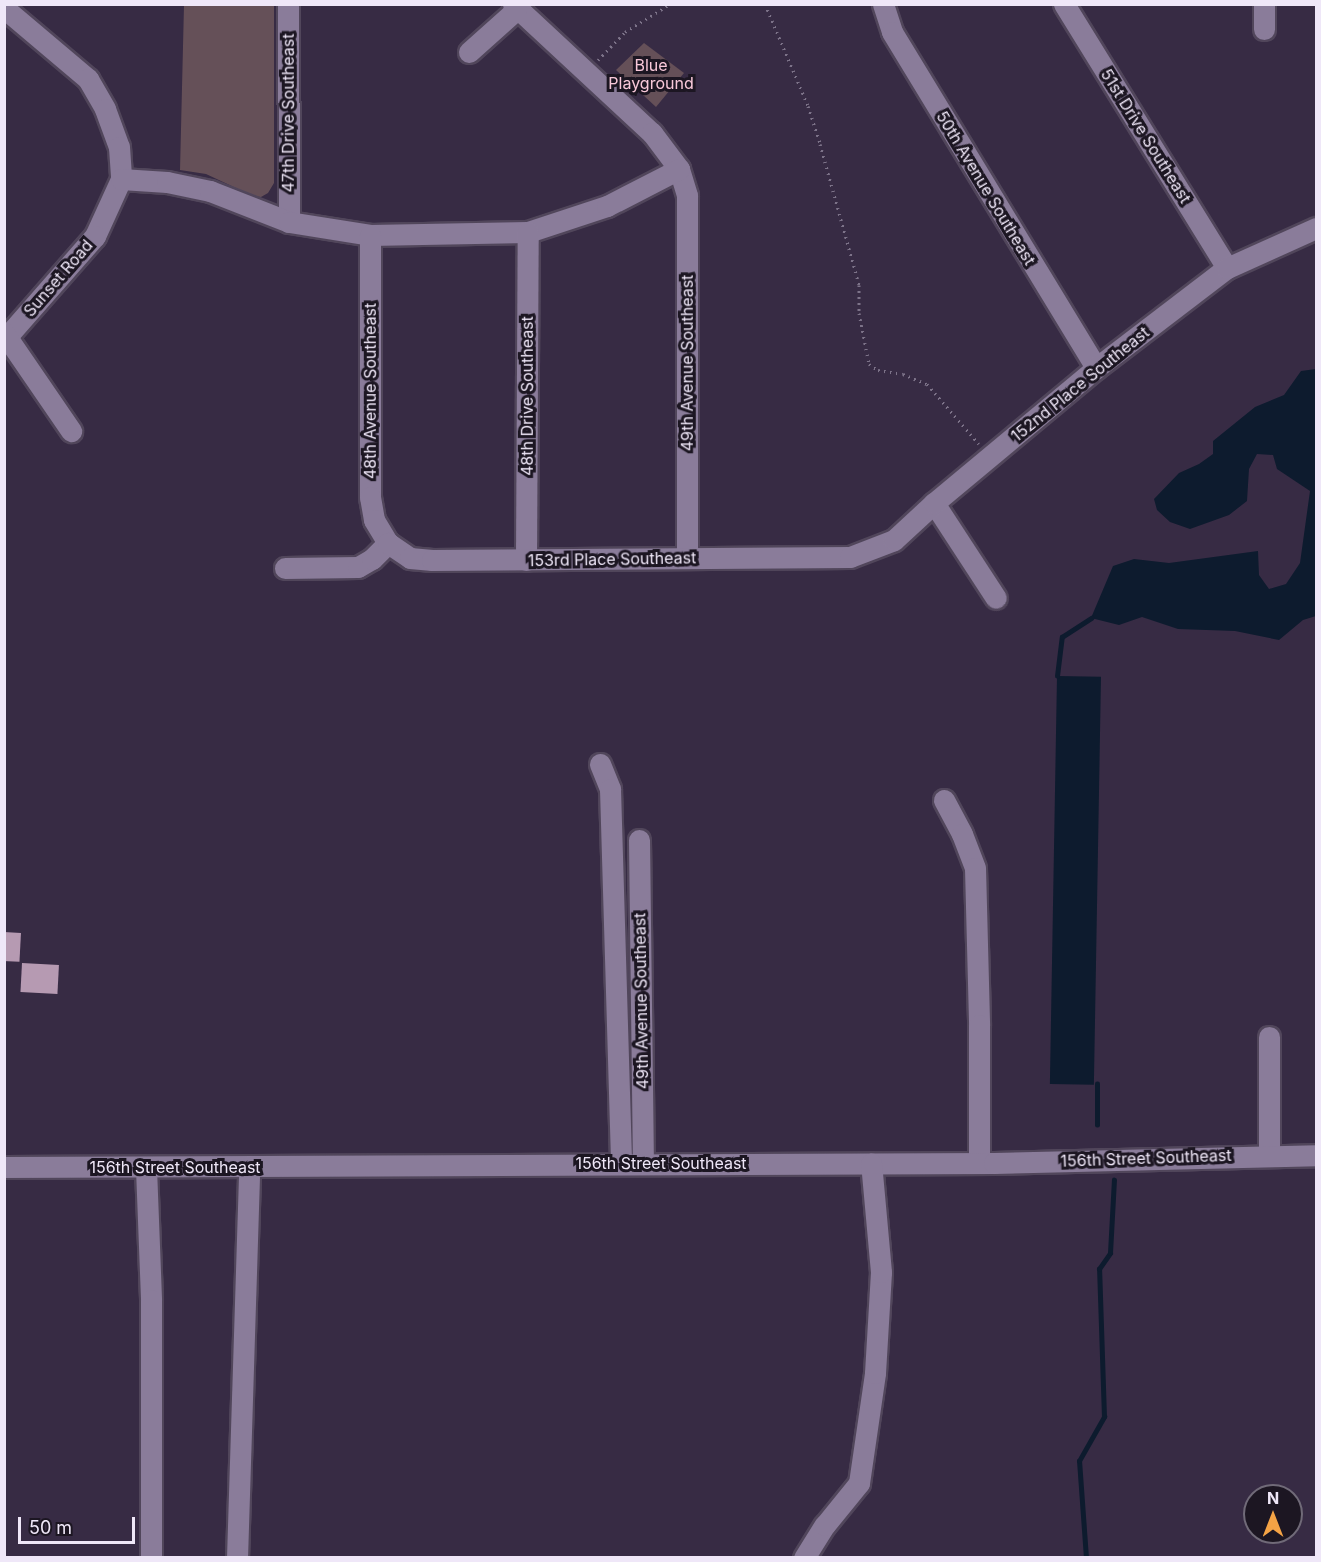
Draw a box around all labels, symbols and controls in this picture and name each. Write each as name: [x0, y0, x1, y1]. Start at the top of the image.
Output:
street label: 47th Drive Southeast: [278, 34, 298, 192]
park label: Blue Playground: [608, 55, 694, 93]
street label: 51st Drive Southeast: [1097, 65, 1195, 207]
street label: 50th Avenue Southeast: [932, 108, 1040, 268]
street label: Sunset Road: [19, 236, 97, 320]
street label: 49th Avenue Southeast: [677, 275, 697, 451]
street label: 48th Avenue Southeast: [360, 303, 380, 479]
street label: 48th Drive Southeast: [517, 316, 537, 476]
street label: 152nd Place Southeast: [1007, 322, 1153, 446]
street label: 153rd Place Southeast: [528, 548, 696, 570]
street label: 49th Avenue Southeast: [630, 913, 652, 1089]
street label: 156th Street Southeast: [1060, 1145, 1232, 1171]
street label: 156th Street Southeast: [575, 1153, 747, 1173]
street label: 156th Street Southeast: [89, 1157, 261, 1177]
north arrow: [1243, 1484, 1303, 1544]
text: N: [1267, 1488, 1279, 1508]
scale bar: [21, 1505, 138, 1543]
text: 50 m: [29, 1517, 72, 1538]

